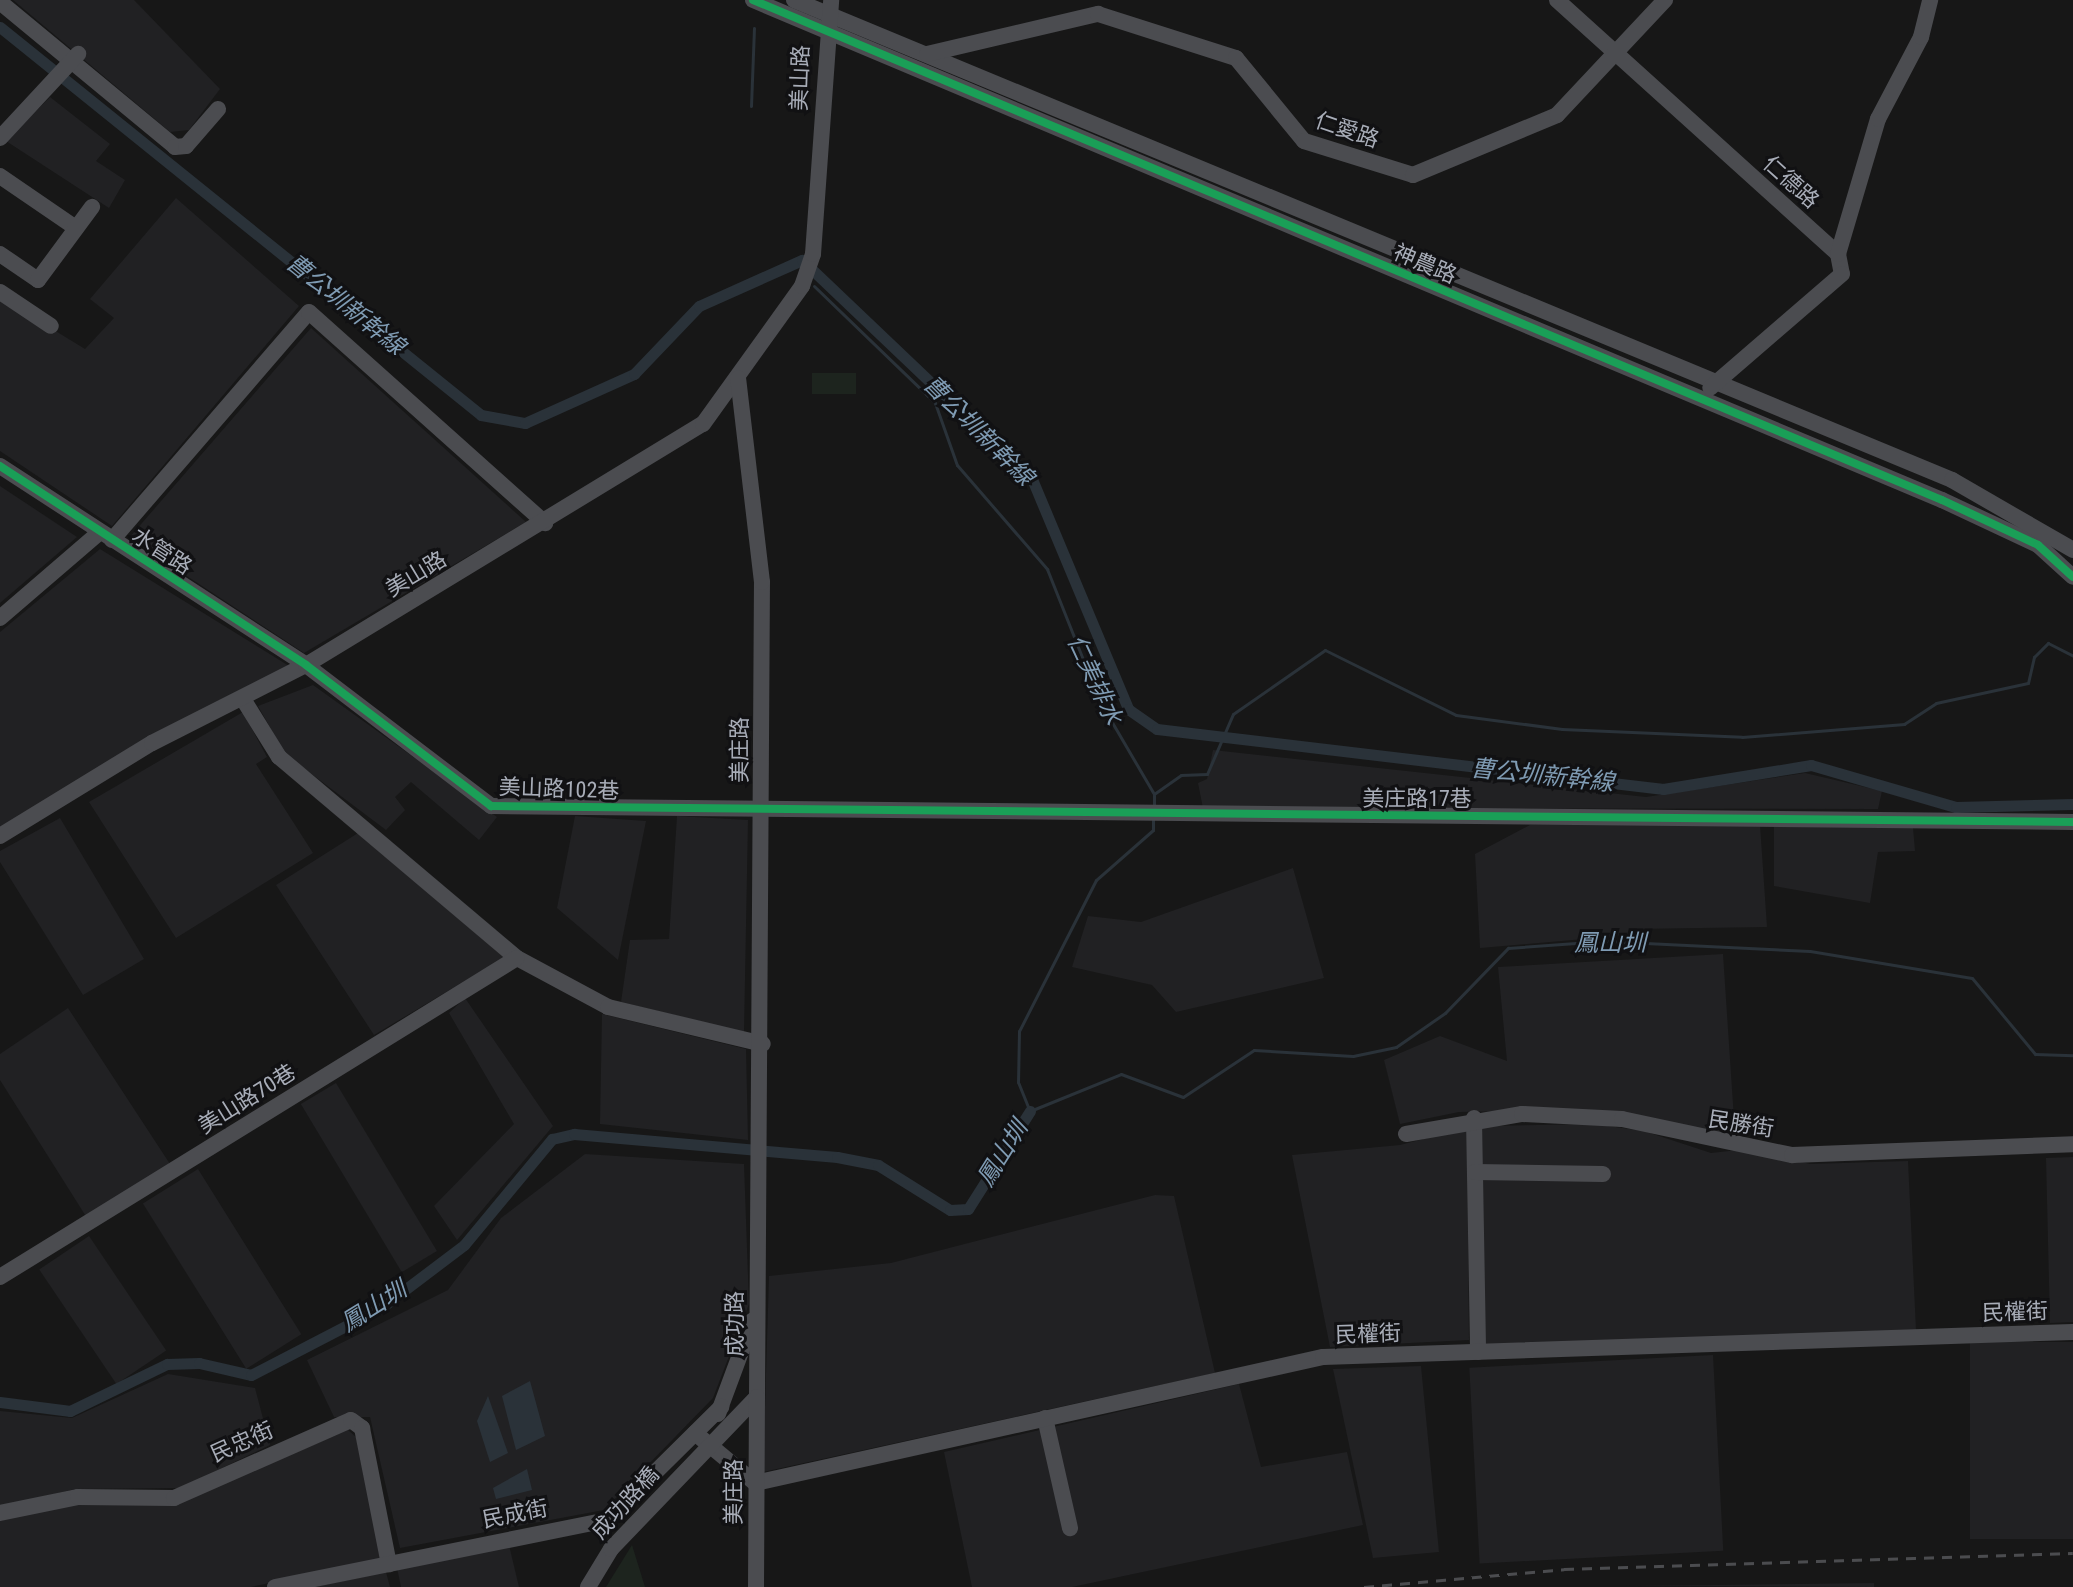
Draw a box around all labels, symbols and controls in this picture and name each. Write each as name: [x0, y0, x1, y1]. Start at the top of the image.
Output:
street label: 美山路: [786, 45, 814, 111]
street label: 仁愛路: [1312, 107, 1382, 153]
street label: 仁德路: [1758, 150, 1824, 214]
street label: 神農路: [1389, 239, 1461, 289]
water label: 曹公圳新幹線: [280, 248, 410, 362]
water label: 曹公圳新幹線: [917, 370, 1039, 492]
street label: 水管路: [127, 522, 197, 580]
street label: 美山路: [381, 546, 451, 602]
water label: 仁美排水: [1061, 630, 1127, 730]
street label: 美庄路: [727, 717, 753, 783]
water label: 曹公圳新幹線: [1469, 754, 1615, 798]
street label: 美山路102巷: [498, 774, 620, 804]
street label: 美庄路17巷: [1362, 786, 1472, 812]
water label: 鳳山圳: [1574, 930, 1646, 958]
street label: 美山路70巷: [193, 1059, 301, 1139]
street label: 民勝街: [1706, 1106, 1776, 1142]
water label: 鳳山圳: [972, 1116, 1034, 1192]
water label: 鳳山圳: [336, 1276, 412, 1338]
street label: 成功路: [722, 1291, 748, 1357]
street label: 民權街: [1982, 1298, 2048, 1326]
street label: 民權街: [1335, 1320, 1401, 1348]
street label: 民忠街: [206, 1417, 278, 1467]
street label: 美庄路: [721, 1459, 747, 1525]
street label: 成功路橋: [586, 1461, 664, 1545]
street label: 民成街: [480, 1495, 550, 1533]

